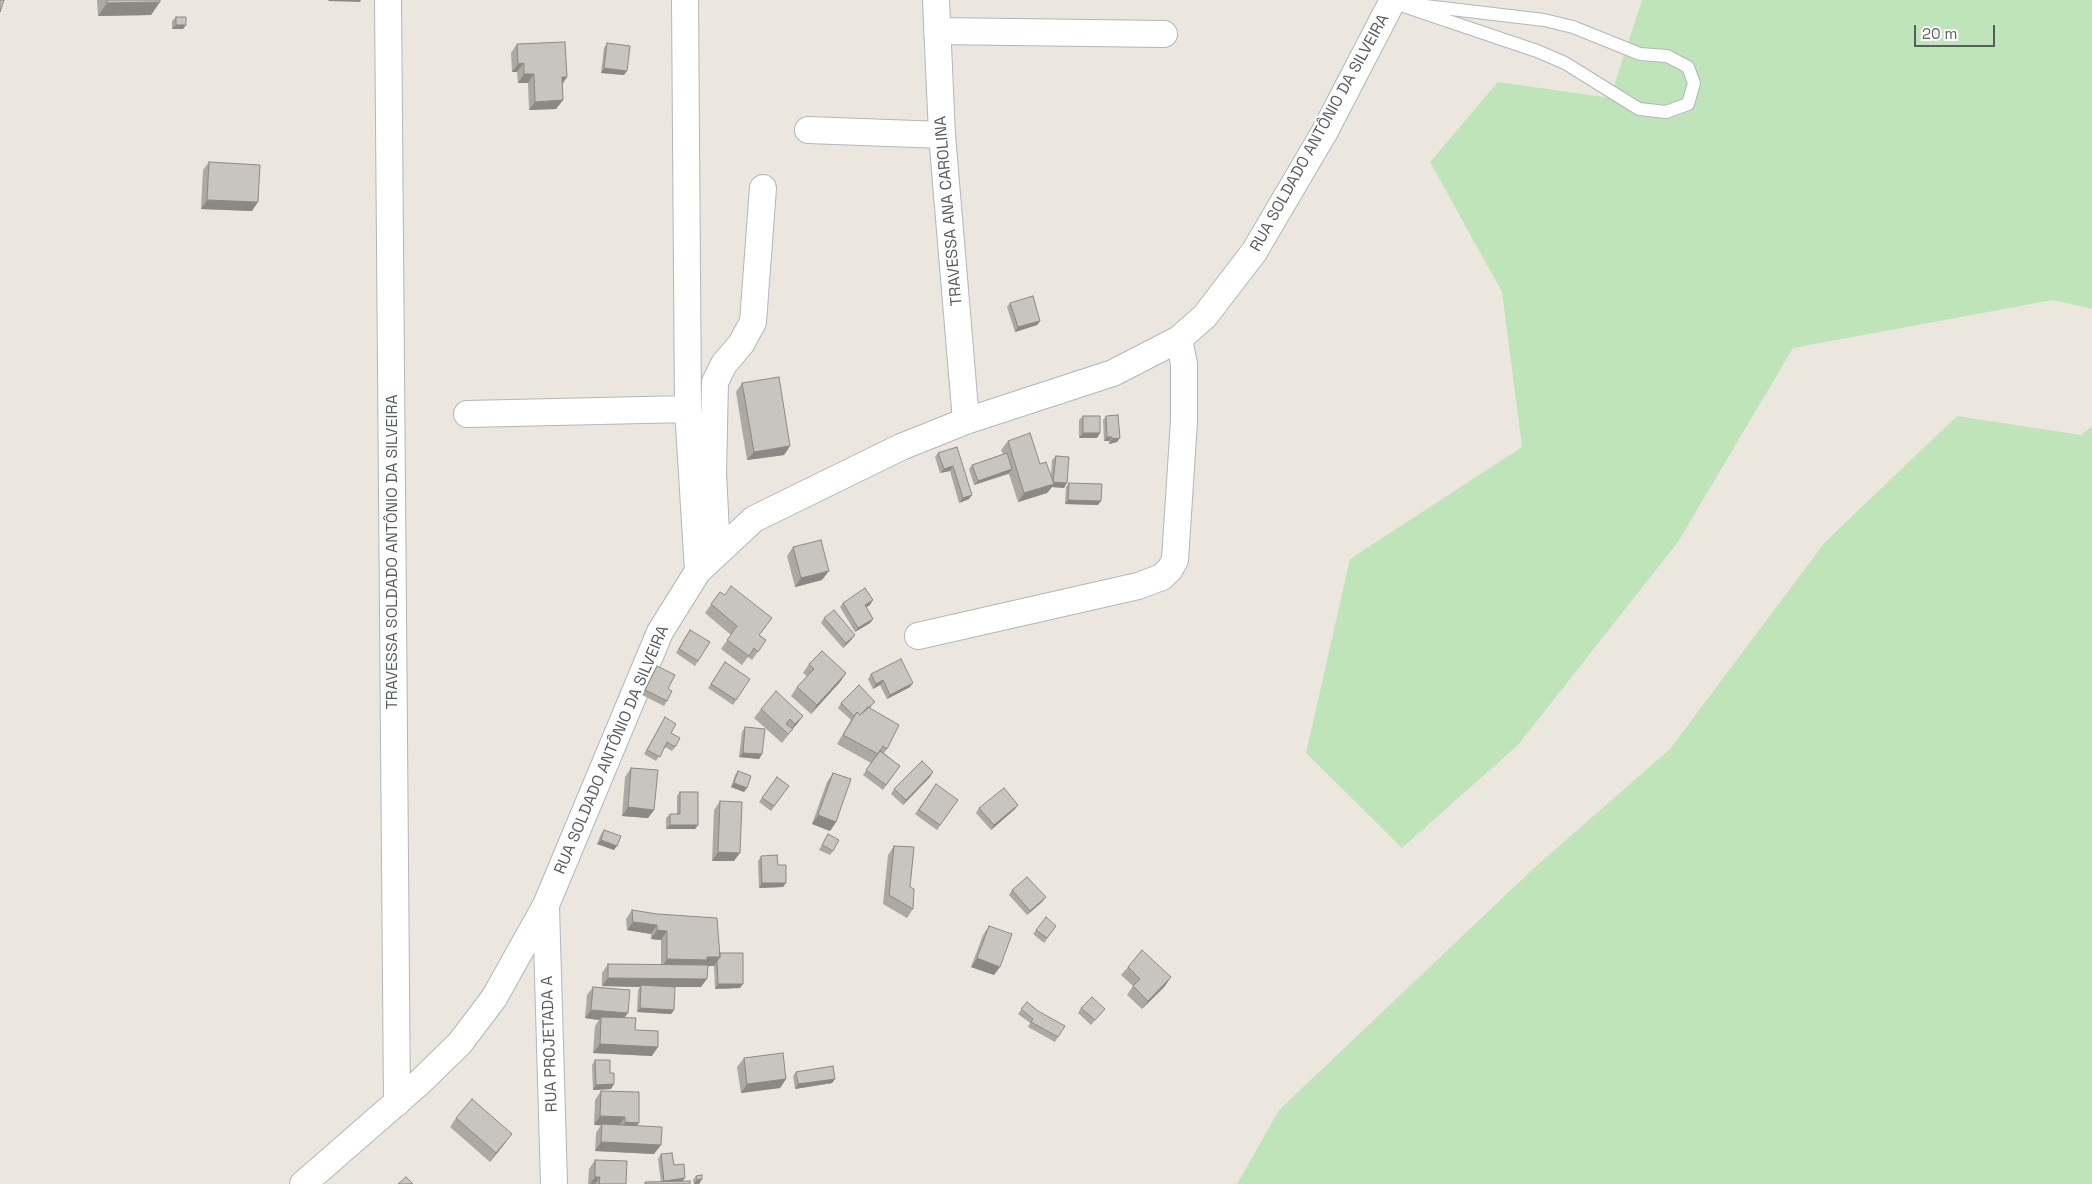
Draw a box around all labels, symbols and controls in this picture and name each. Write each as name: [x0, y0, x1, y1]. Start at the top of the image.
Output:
street label: RUA SOLDADO ANTÔNIO DA SILVEIRA: [1247, 11, 1393, 255]
scale bar: [1917, 15, 1998, 47]
text: 20 m: [1922, 24, 1957, 43]
street label: TRAVESSA ANA CAROLINA: [931, 115, 967, 307]
street label: TRAVESSA SOLDADO ANTÔNIO DA SILVEIRA: [383, 394, 403, 710]
street label: RUA SOLDADO ANTÔNIO DA SILVEIRA: [551, 623, 673, 877]
street label: RUA PROJETADA A: [538, 975, 562, 1113]

